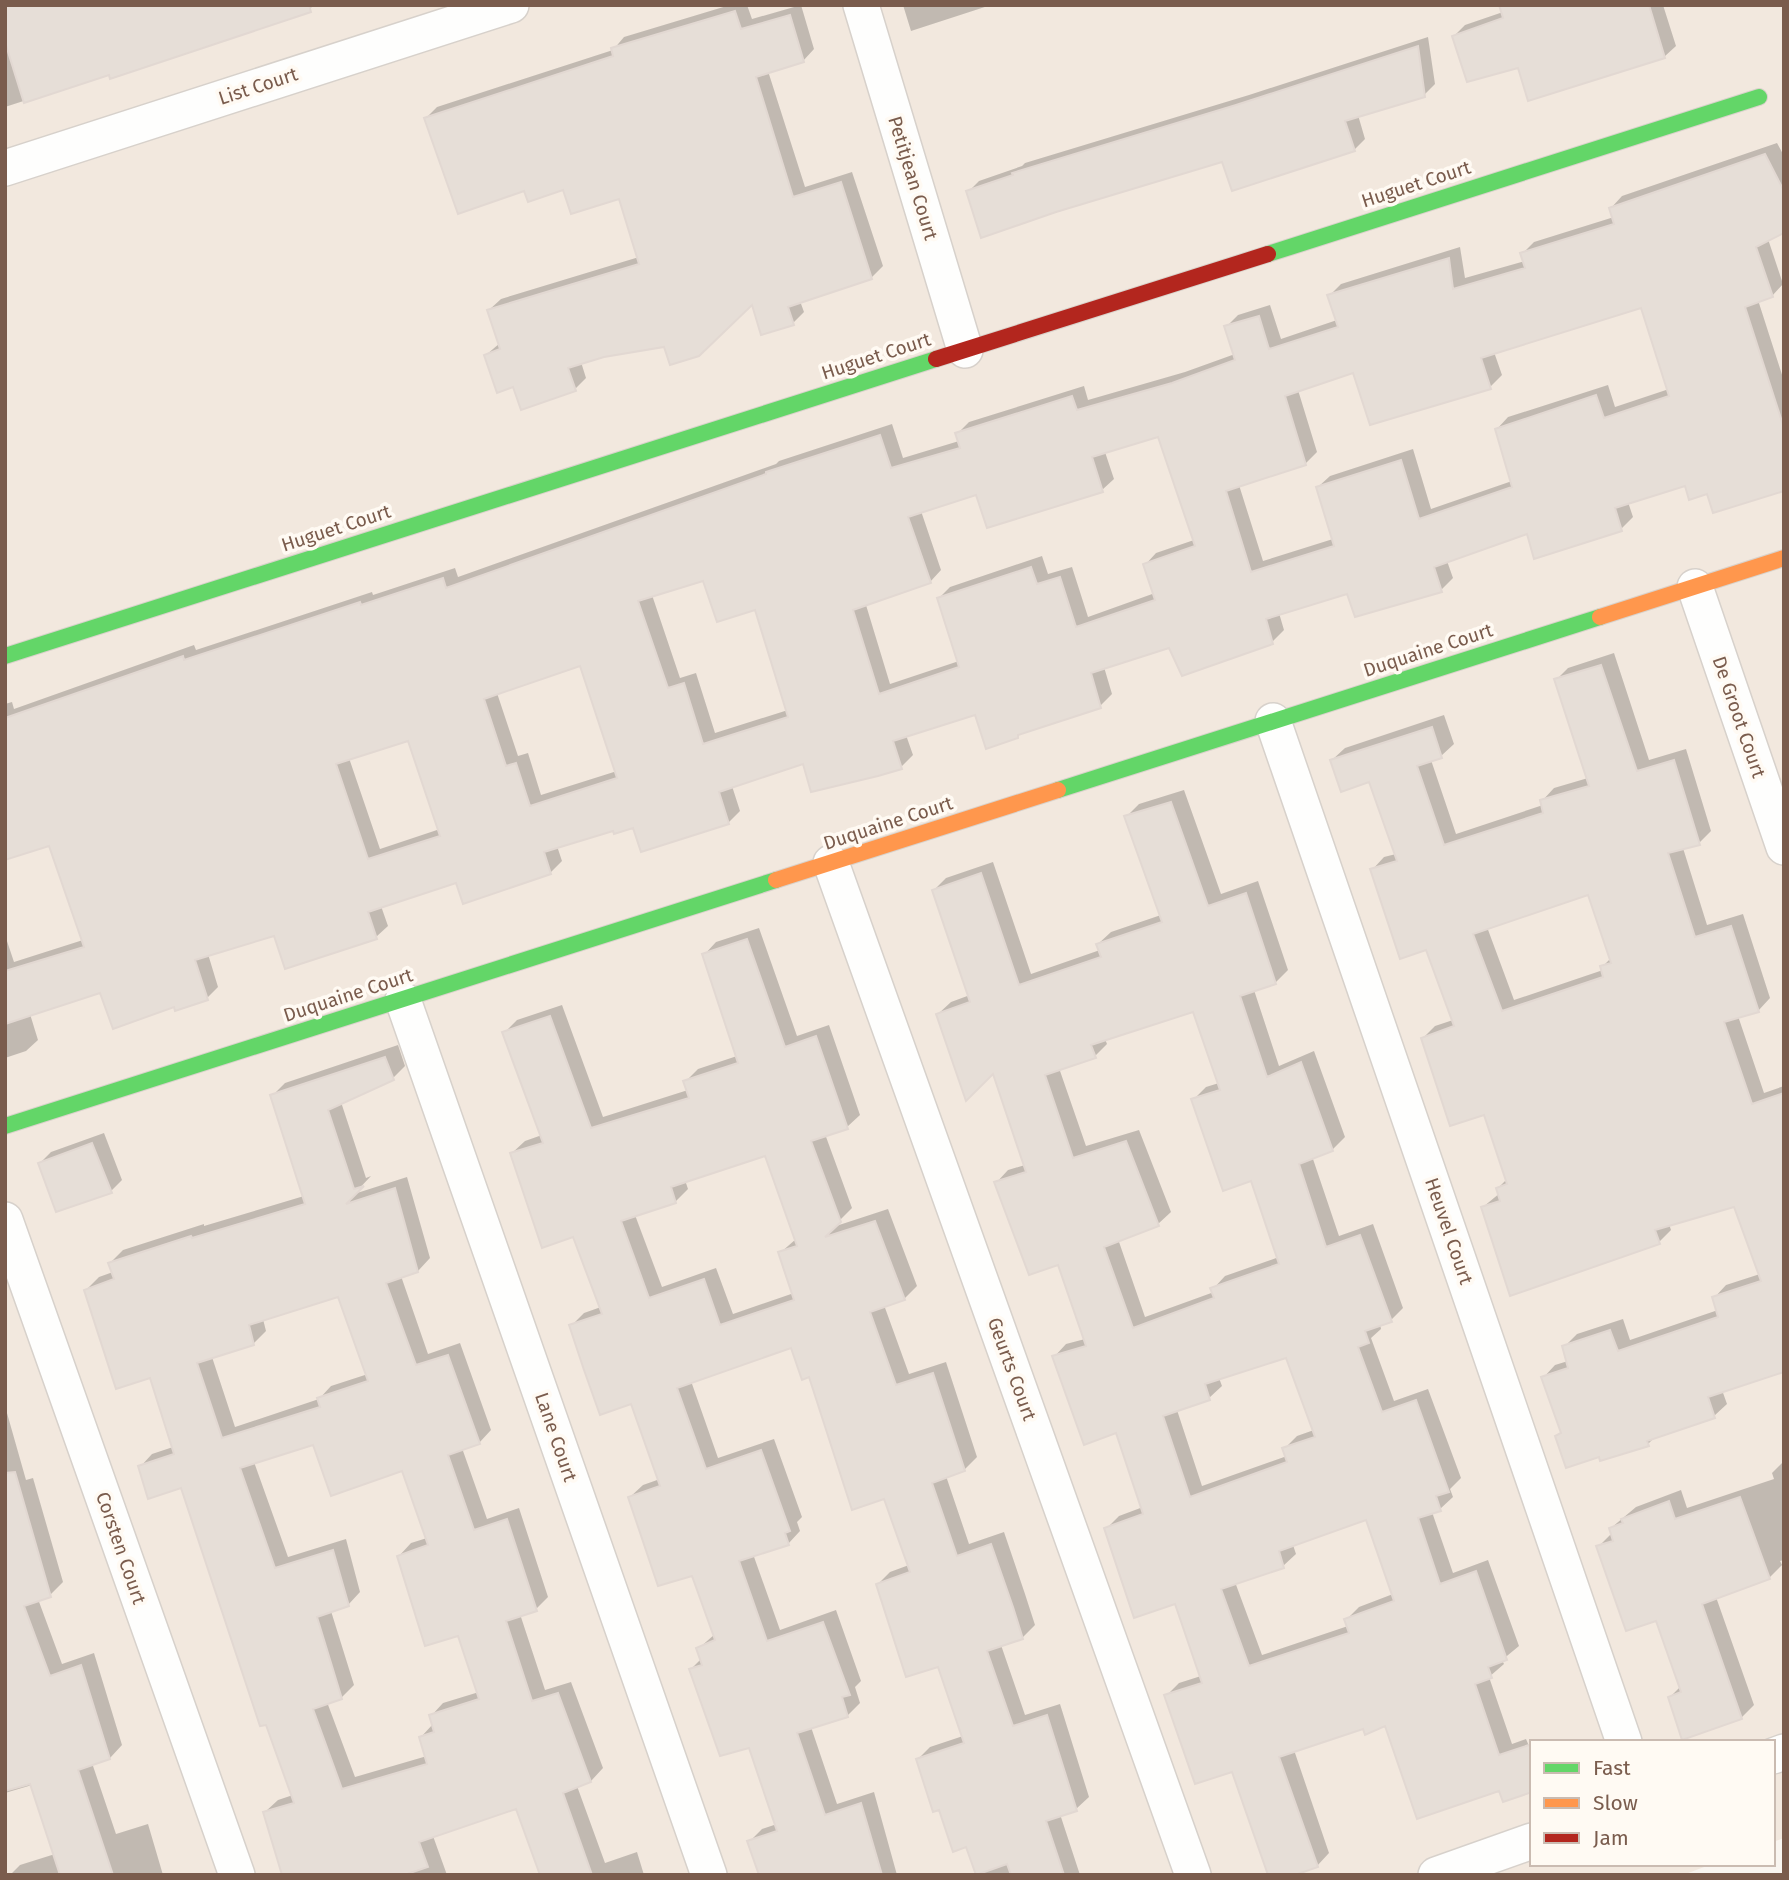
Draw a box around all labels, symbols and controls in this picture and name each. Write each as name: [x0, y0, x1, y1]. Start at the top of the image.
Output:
street label: List Court: [215, 62, 301, 110]
street label: Petitjean Court: [883, 113, 943, 243]
street label: Huguet Court: [1358, 155, 1474, 212]
street label: Huguet Court: [818, 327, 934, 384]
street label: Huguet Court: [278, 499, 394, 556]
street label: Duquaine Court: [1360, 618, 1496, 682]
street label: De Groot Court: [1707, 653, 1771, 781]
street label: Duquaine Court: [820, 791, 956, 855]
street label: Duquaine Court: [280, 963, 416, 1027]
street label: Heuvel Court: [1420, 1175, 1478, 1287]
street label: Geurts Court: [983, 1314, 1041, 1424]
street label: Lane Court: [530, 1389, 582, 1485]
street label: Corsten Court: [91, 1489, 151, 1607]
legend: [1530, 1740, 1775, 1866]
text: Fast: [1593, 1755, 1631, 1781]
text: Slow: [1593, 1790, 1638, 1816]
text: Jam: [1593, 1825, 1629, 1851]

